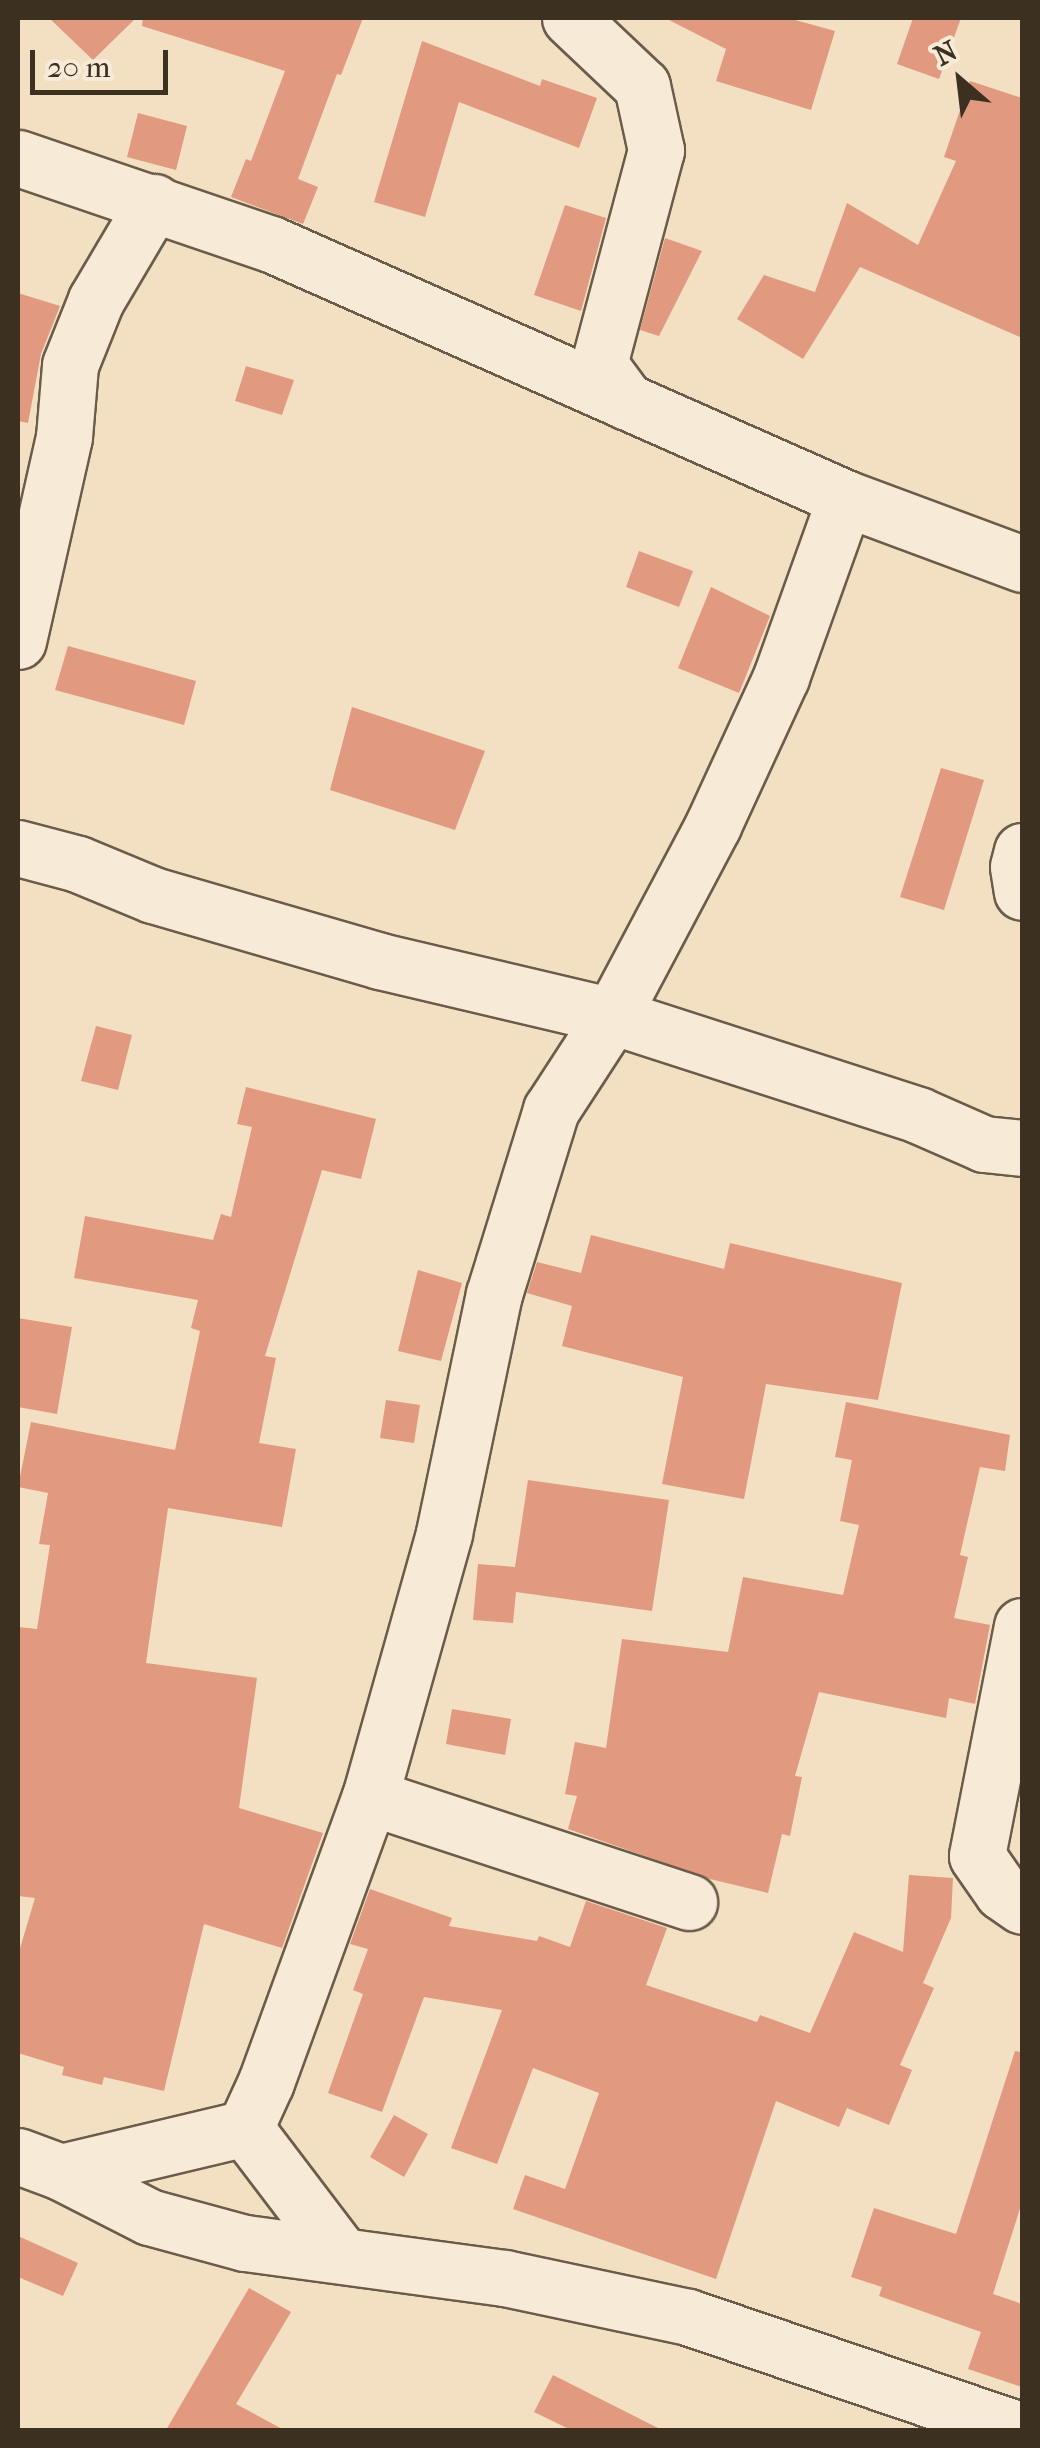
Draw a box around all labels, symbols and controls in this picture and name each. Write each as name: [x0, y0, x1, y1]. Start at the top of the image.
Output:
scale bar: [35, 30, 172, 92]
north arrow: [910, 30, 1010, 130]
text: N: [929, 34, 963, 73]
text: 20 m: [47, 50, 110, 85]

